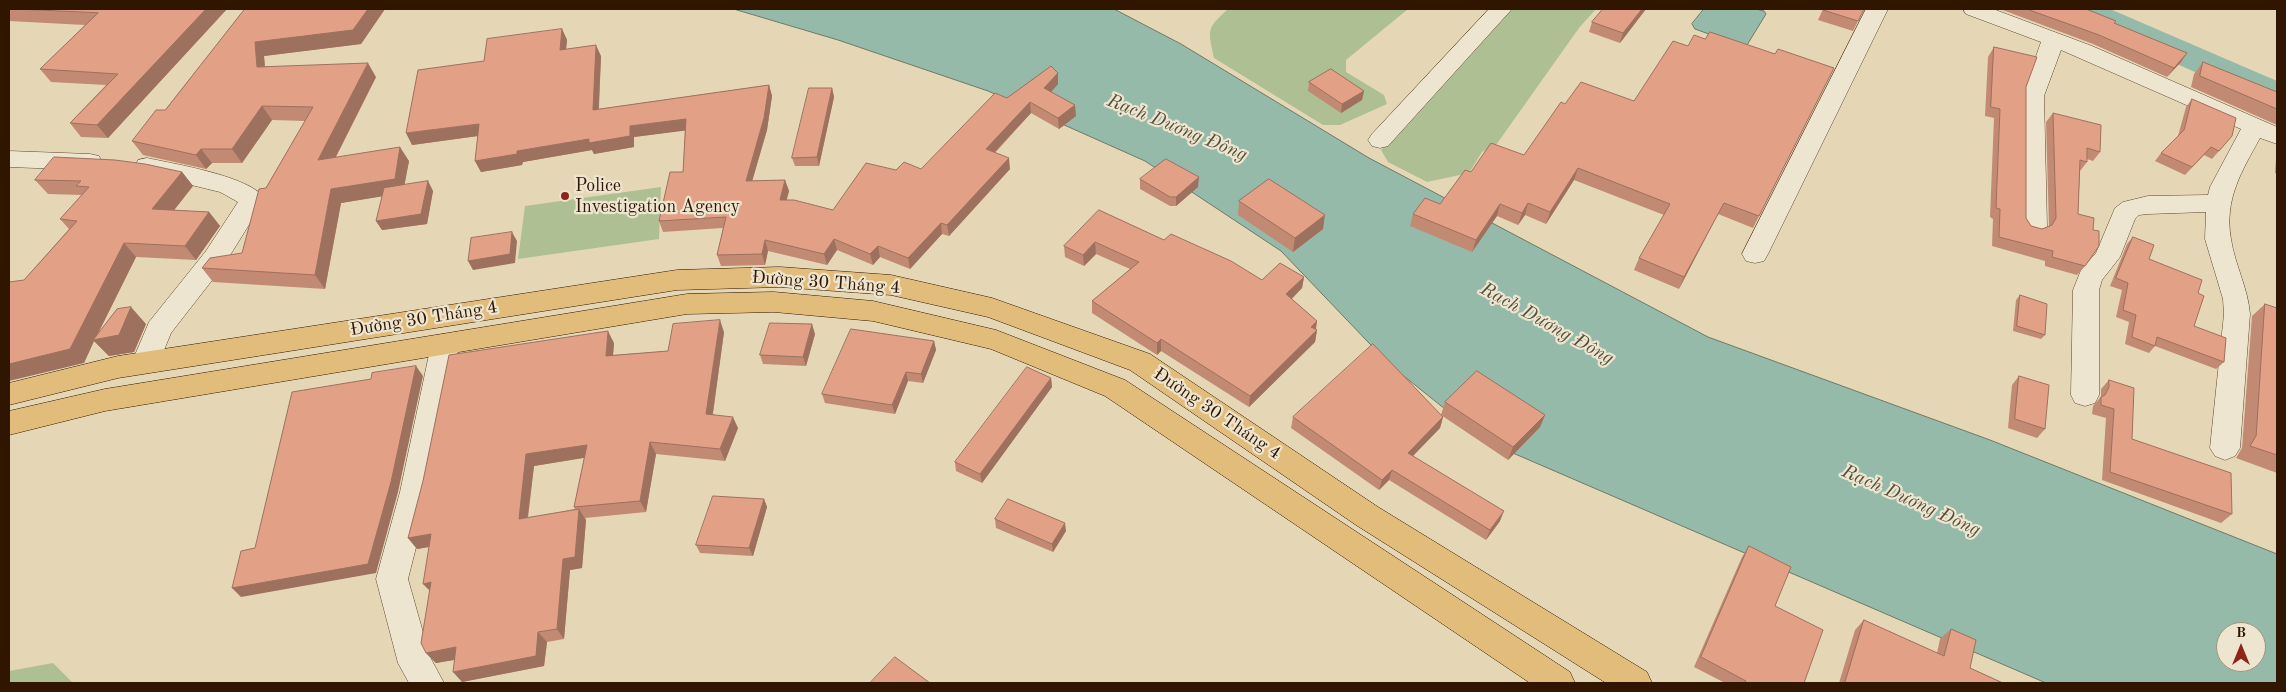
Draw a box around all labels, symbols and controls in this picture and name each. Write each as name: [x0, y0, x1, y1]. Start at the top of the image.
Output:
water label: Rạch Dương Đông: [1104, 89, 1250, 167]
place label: Police Investigation Agency: [575, 175, 740, 218]
marker: Police Investigation Agency: [559, 190, 571, 202]
street label: Đường 30 Tháng 4: [751, 267, 901, 299]
water label: Rạch Dương Đông: [1476, 278, 1618, 370]
street label: Đường 30 Tháng 4: [349, 297, 499, 341]
street label: Đường 30 Tháng 4: [1149, 363, 1285, 465]
water label: Rạch Dương Đông: [1838, 460, 1984, 542]
north arrow: [2216, 622, 2266, 672]
text: B: [2236, 626, 2246, 640]

